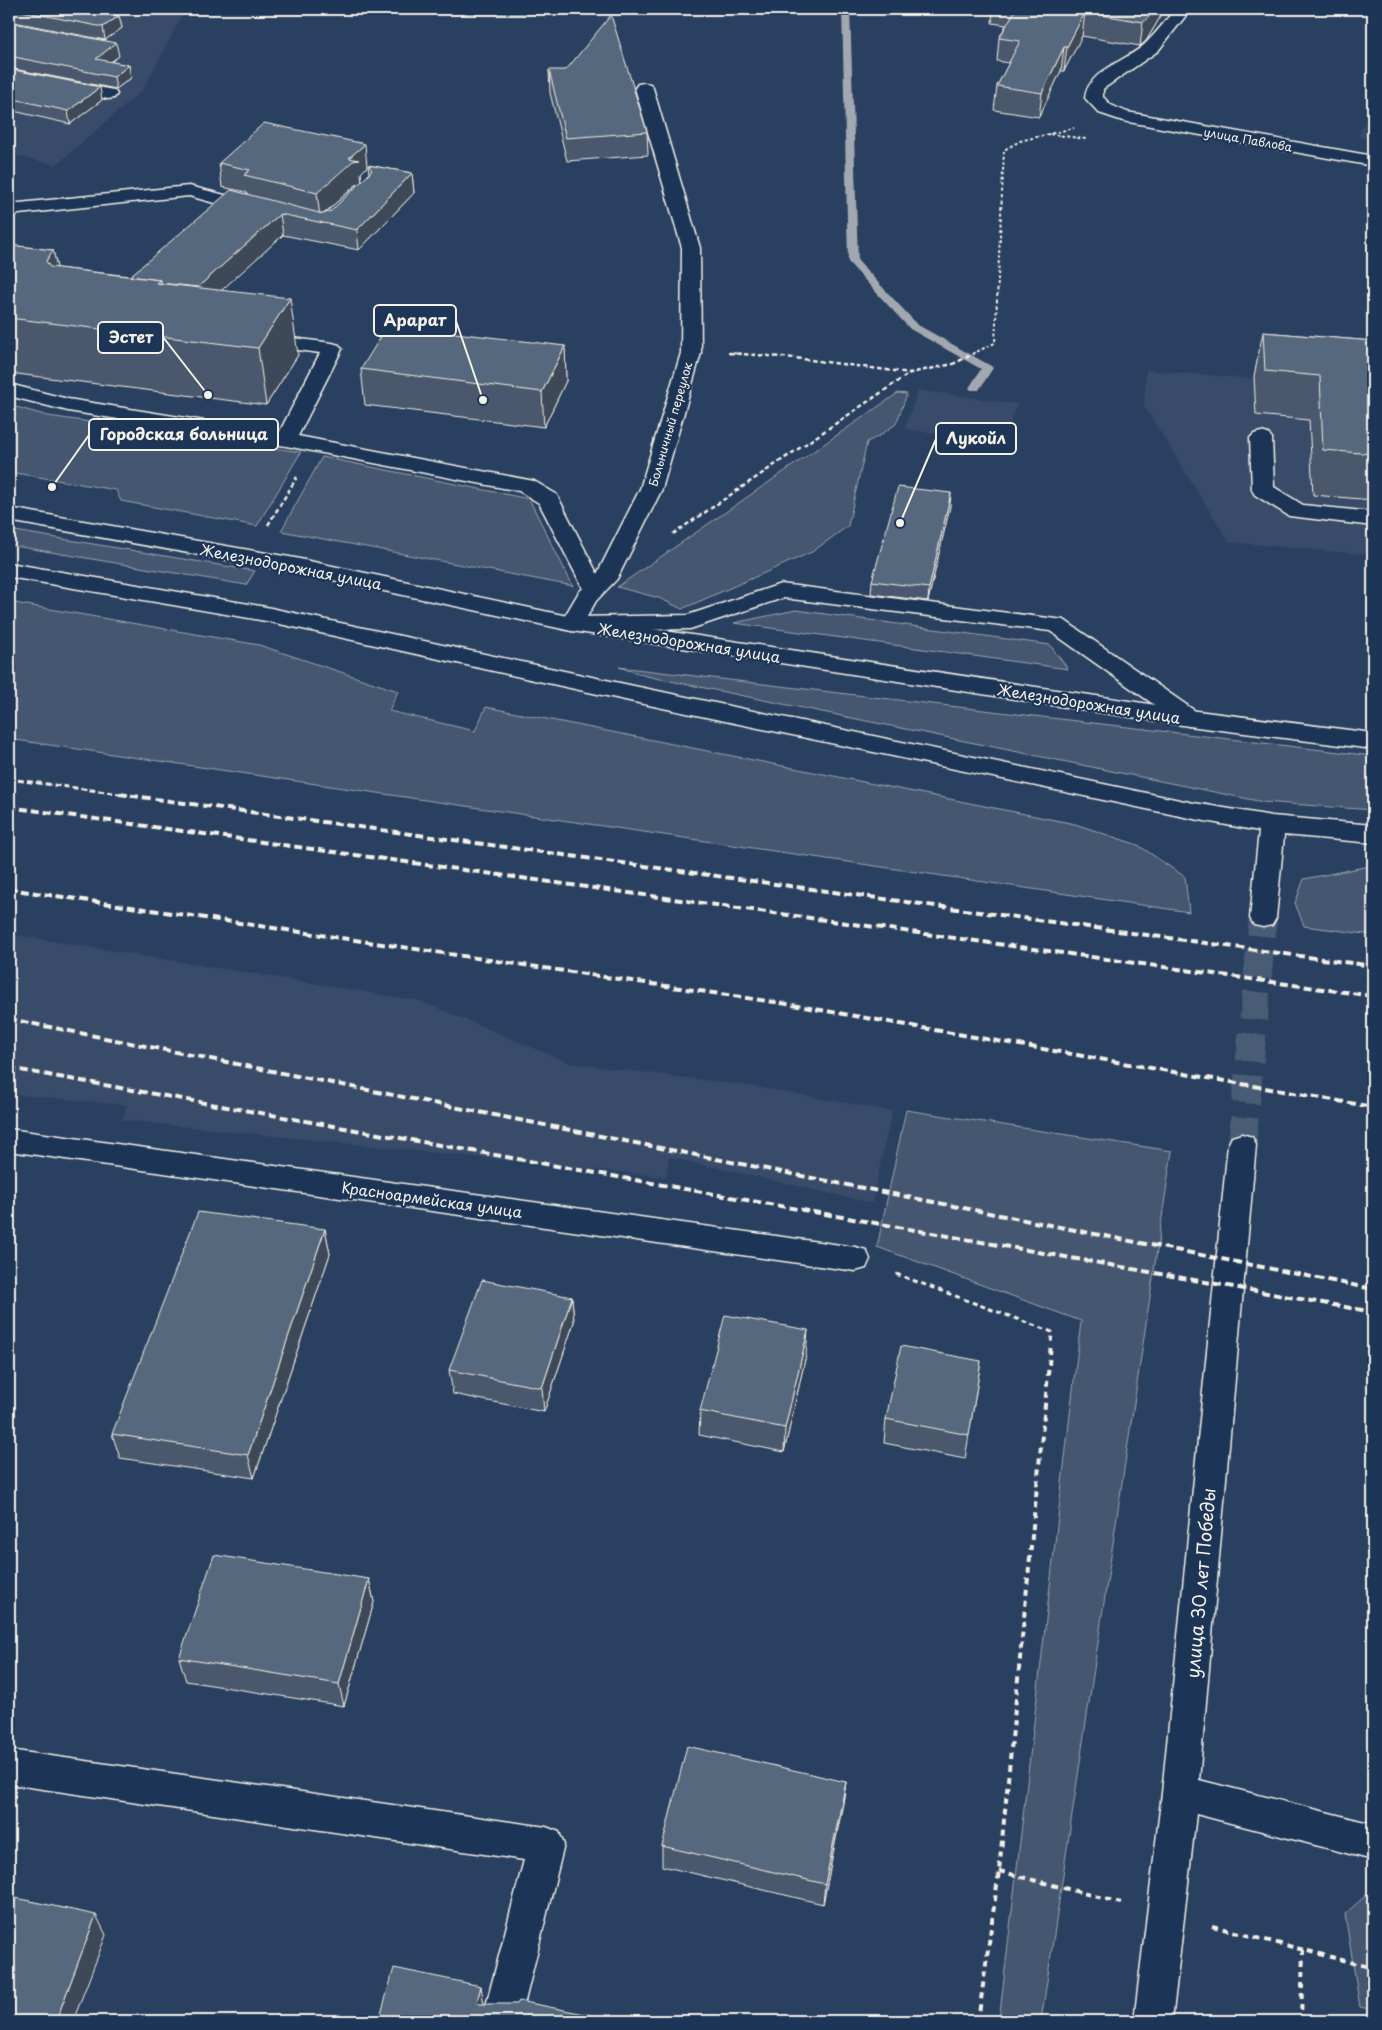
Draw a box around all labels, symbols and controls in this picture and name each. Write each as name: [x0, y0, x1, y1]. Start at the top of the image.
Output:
street label: улица Павлова: [1202, 122, 1294, 156]
callout: Арарат: [374, 305, 456, 336]
text: Арарат: [384, 307, 447, 331]
callout: Эстет: [98, 322, 163, 353]
text: Эстет: [109, 324, 154, 348]
street label: Больничный переулок: [644, 359, 697, 488]
callout: Городская больница: [89, 419, 278, 450]
text: Городская больница: [100, 421, 268, 445]
callout: Лукойл: [936, 423, 1016, 454]
text: Лукойл: [946, 425, 1006, 449]
street label: Железнодорожная улица: [198, 537, 385, 595]
street label: Железнодорожная улица: [596, 616, 783, 668]
street label: Железнодорожная улица: [996, 677, 1183, 729]
street label: Красноармейская улица: [340, 1175, 524, 1223]
street label: улица 30 лет Победы: [1178, 1487, 1222, 1679]

